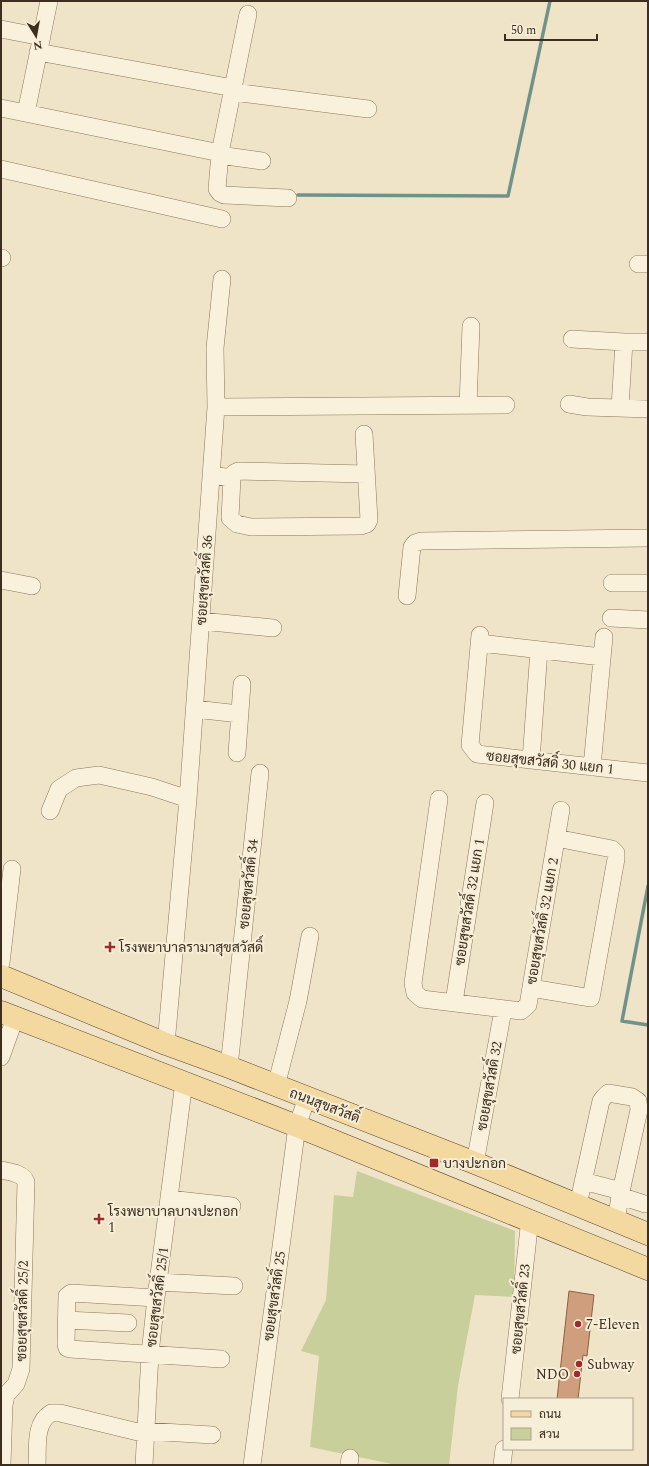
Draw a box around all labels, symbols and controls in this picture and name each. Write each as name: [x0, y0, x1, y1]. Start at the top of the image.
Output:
north arrow: [16, 16, 56, 56]
scale bar: [505, 16, 597, 42]
text: 50 m: [511, 21, 536, 40]
text: N: [32, 36, 44, 55]
street label: ซอยสุขสวัสดิ์ 36: [189, 534, 218, 626]
street label: ซอยสุขสวัสดิ์ 30 แยก 1: [485, 743, 615, 780]
street label: ซอยสุขสวัสดิ์ 32 แยก 1: [447, 837, 490, 967]
street label: ซอยสุขสวัสดิ์ 34: [231, 838, 264, 930]
street label: ซอยสุขสวัสดิ์ 32 แยก 2: [519, 855, 564, 986]
place label: โรงพยาบาลรามาสุขสวัสดิ์: [118, 935, 263, 958]
marker: โรงพยาบาลรามาสุขสวัสดิ์: [104, 941, 116, 953]
street label: ซอยสุขสวัสดิ์ 32: [469, 1039, 508, 1132]
street label: ถนนสุขสวัสดิ์: [286, 1080, 364, 1129]
place label: บางปะกอก: [443, 1153, 506, 1174]
marker: บางปะกอก: [428, 1157, 440, 1169]
place label: โรงพยาบาลบางปะกอก 1: [107, 1201, 238, 1238]
marker: โรงพยาบาลบางปะกอก 1: [93, 1213, 105, 1225]
street label: ซอยสุขสวัสดิ์ 25/1: [139, 1245, 174, 1348]
street label: ซอยสุขสวัสดิ์ 25: [255, 1249, 291, 1342]
street label: ซอยสุขสวัสดิ์ 25/2: [9, 1260, 34, 1362]
street label: ซอยสุขสวัสดิ์ 23: [503, 1263, 536, 1355]
place label: 7-Eleven: [586, 1314, 640, 1335]
marker: 7-Eleven: [573, 1319, 583, 1329]
place label: Subway: [587, 1354, 635, 1375]
marker: Subway: [574, 1359, 584, 1369]
place label: NDO: [536, 1364, 569, 1385]
marker: NDO: [572, 1369, 582, 1379]
legend: [503, 1398, 633, 1450]
text: ถนน: [539, 1405, 562, 1424]
text: สวน: [539, 1425, 560, 1444]

